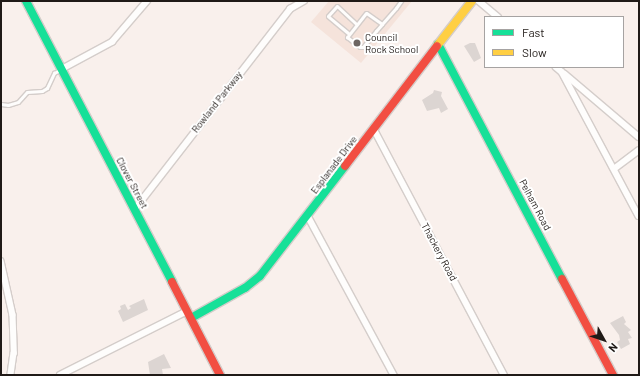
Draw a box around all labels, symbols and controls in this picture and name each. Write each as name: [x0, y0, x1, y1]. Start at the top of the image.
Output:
legend: [484, 16, 624, 68]
text: Fast: [522, 25, 545, 39]
place label: Council Rock School: [365, 31, 418, 54]
marker: Council Rock School: [352, 38, 362, 48]
text: Slow: [522, 45, 547, 59]
street label: Rowland Parkway: [189, 69, 245, 135]
street label: Esplanade Drive: [308, 134, 360, 196]
street label: Clover Street: [113, 155, 151, 211]
street label: Pelham Road: [516, 177, 554, 233]
street label: Thackery Road: [419, 221, 459, 283]
north arrow: [584, 320, 624, 360]
text: N: [606, 341, 621, 355]

